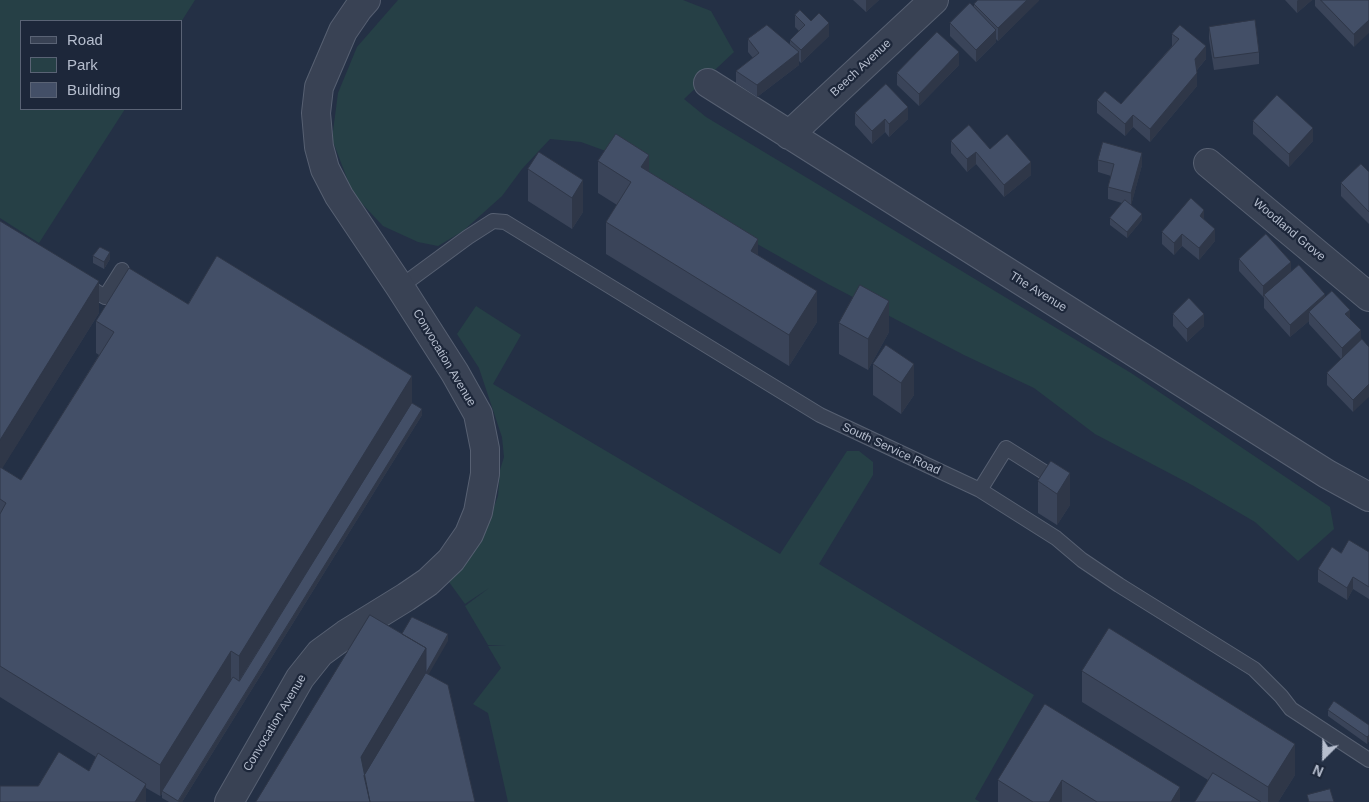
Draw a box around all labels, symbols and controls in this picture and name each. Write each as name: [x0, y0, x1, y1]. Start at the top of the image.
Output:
legend: [20, 20, 182, 110]
text: Road: [67, 31, 103, 48]
street label: Beech Avenue: [828, 36, 894, 100]
text: Park: [67, 56, 98, 73]
text: Building: [67, 81, 120, 98]
street label: Woodland Grove: [1250, 196, 1328, 264]
street label: The Avenue: [1007, 269, 1069, 315]
street label: Convocation Avenue: [409, 307, 479, 409]
street label: South Service Road: [840, 420, 942, 478]
street label: Convocation Avenue: [240, 672, 310, 774]
north arrow: [1299, 732, 1349, 782]
text: N: [1310, 761, 1326, 780]

